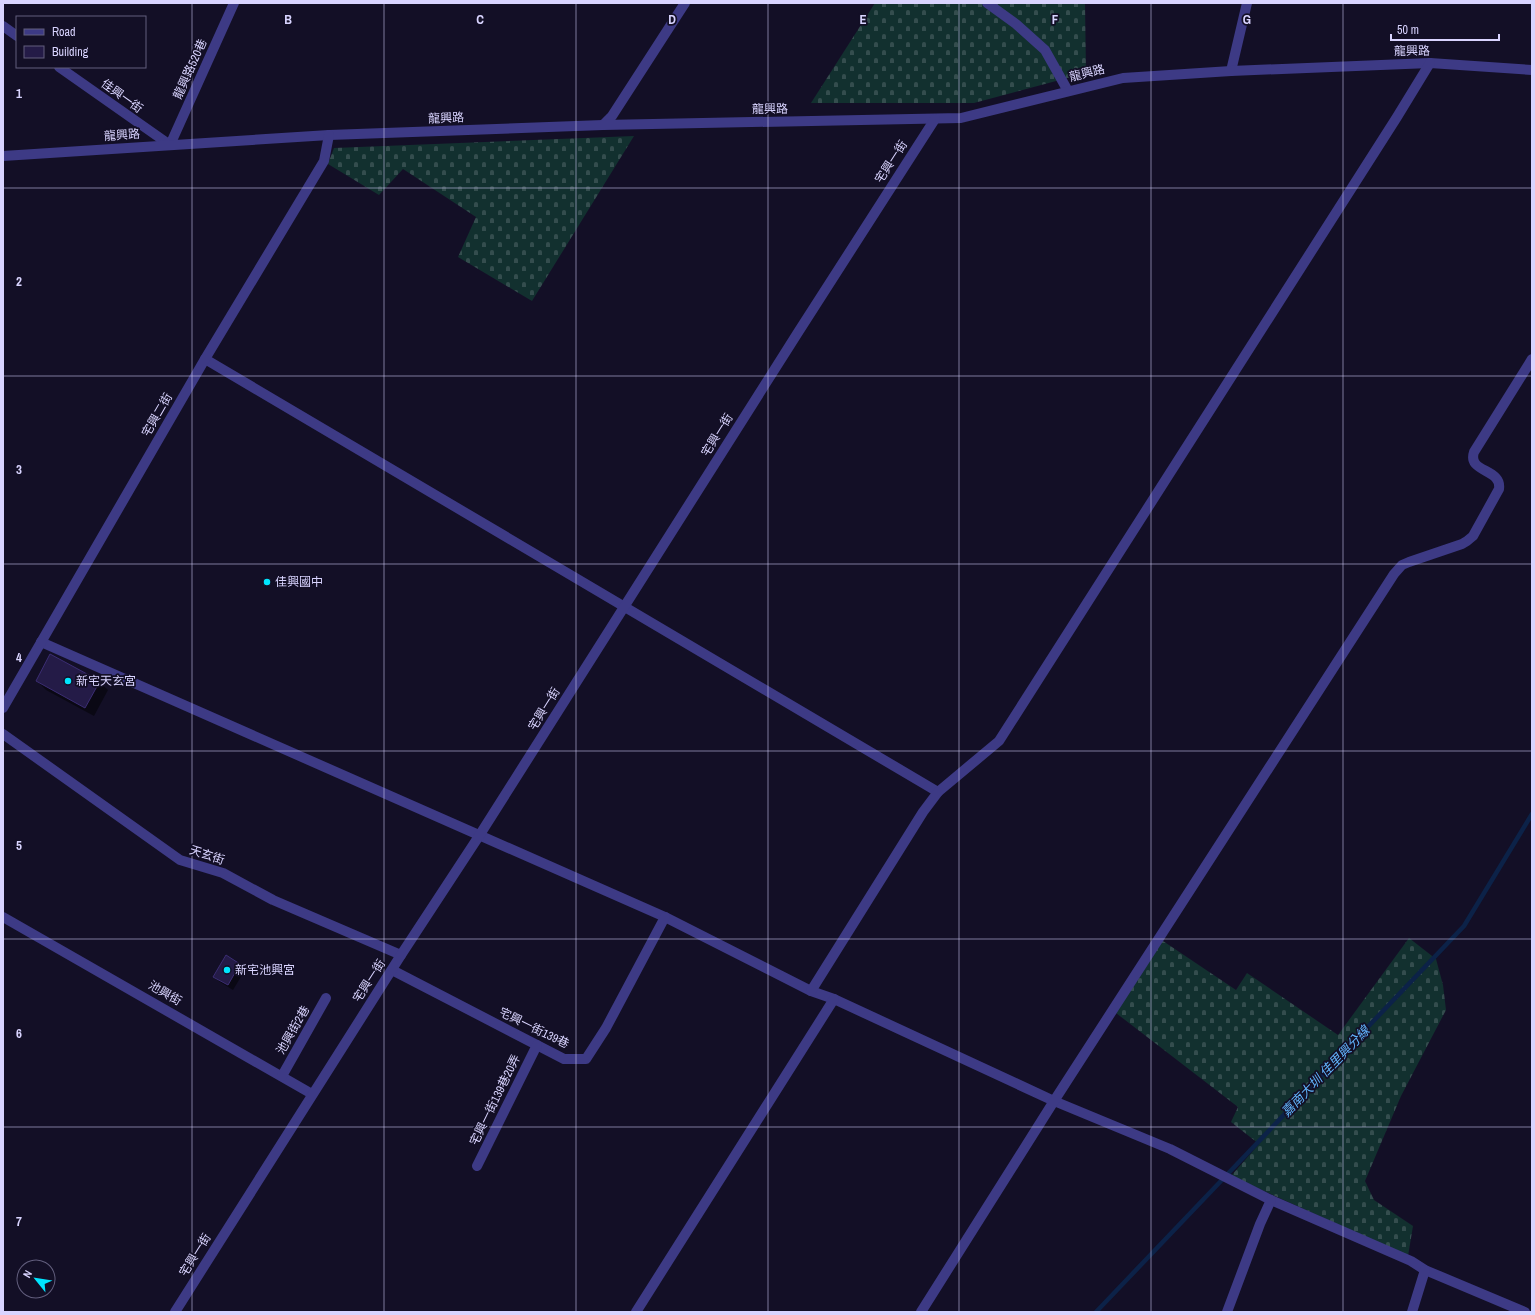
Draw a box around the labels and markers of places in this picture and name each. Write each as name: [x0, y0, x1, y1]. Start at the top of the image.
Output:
place label: 佳興國中: [275, 574, 323, 590]
marker: 佳興國中: [262, 577, 272, 587]
place label: 新宅天玄宮: [76, 673, 136, 689]
marker: 新宅天玄宮: [63, 676, 73, 686]
place label: 新宅池興宮: [235, 962, 295, 978]
marker: 新宅池興宮: [222, 965, 232, 975]

